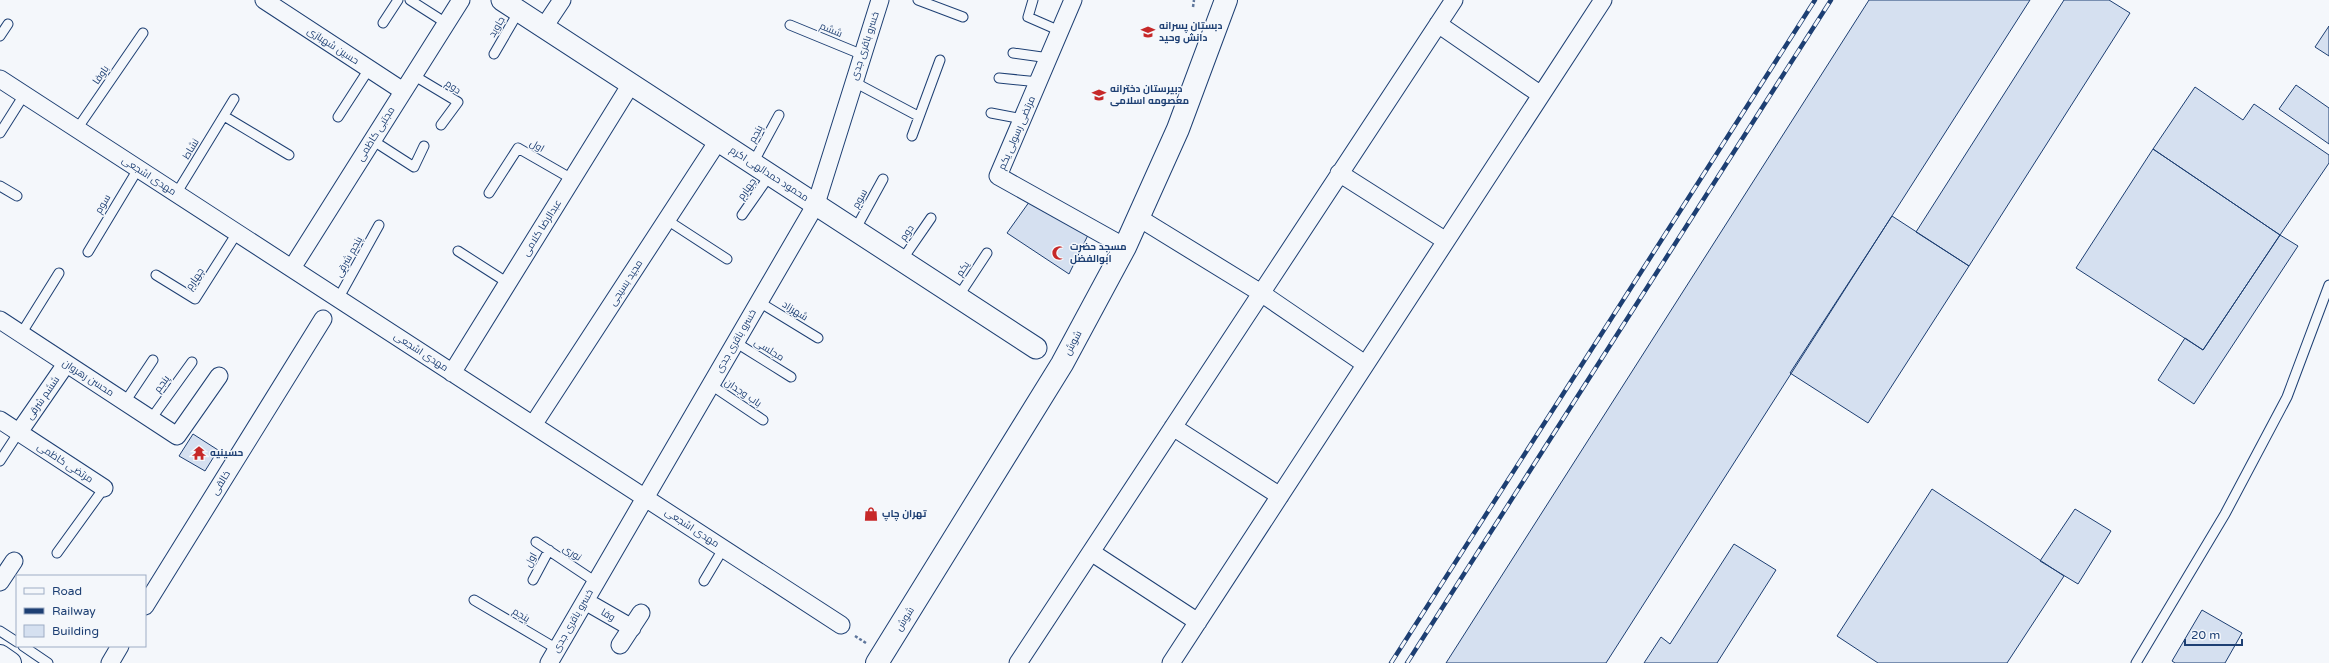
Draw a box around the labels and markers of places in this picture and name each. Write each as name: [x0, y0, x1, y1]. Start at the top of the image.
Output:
place label: دبستان پسرانه دانش وحید: [1159, 20, 1222, 44]
school or university icon: دبستان پسرانه دانش وحید: [1140, 24, 1156, 40]
place label: دبیرستان دخترانه معصومه اسلامی: [1110, 83, 1189, 107]
school or university icon: دبیرستان دخترانه معصومه اسلامی: [1091, 87, 1107, 103]
place label: مسجد حضرت ابوالفضل: [1070, 241, 1127, 265]
mosque icon: مسجد حضرت ابوالفضل: [1051, 245, 1067, 261]
temple icon: حسینیه: [191, 445, 207, 461]
place label: حسینیه: [210, 447, 243, 459]
shop icon: تهران چاپ: [863, 506, 879, 522]
place label: تهران چاپ: [882, 508, 927, 521]

